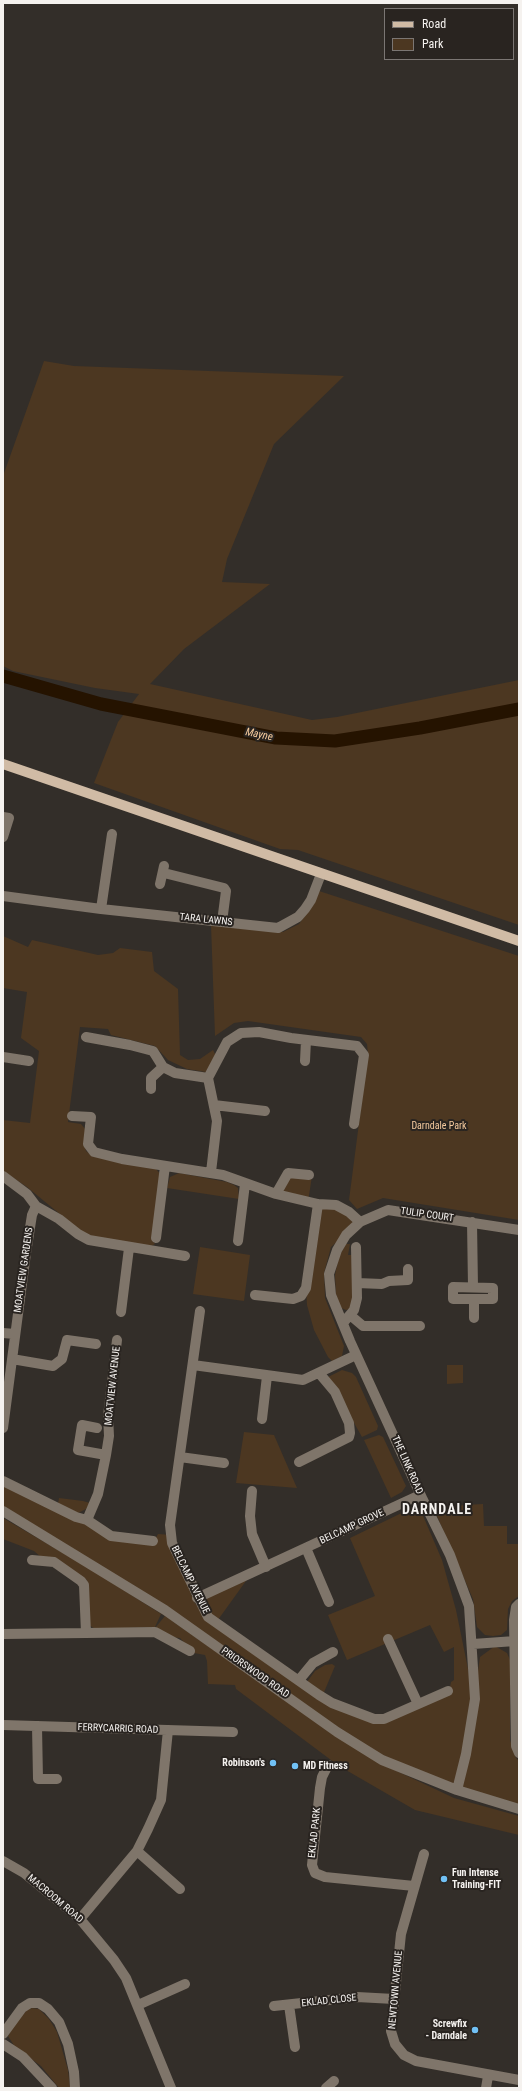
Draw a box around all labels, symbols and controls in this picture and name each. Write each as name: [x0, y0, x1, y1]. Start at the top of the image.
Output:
legend: [384, 8, 514, 60]
text: Road: [422, 17, 446, 31]
text: Park: [422, 37, 443, 51]
water label: Mayne: [244, 726, 274, 744]
street label: TARA LAWNS: [179, 911, 233, 929]
park label: Darndale Park: [411, 1120, 467, 1132]
street label: TULIP COURT: [400, 1205, 454, 1225]
street label: MOATVIEW GARDENS: [12, 1227, 36, 1313]
street label: MOATVIEW AVENUE: [103, 1346, 123, 1426]
street label: THE LINK ROAD: [389, 1434, 425, 1496]
district label: DARNDALE: [402, 1502, 472, 1518]
street label: BELCAMP GROVE: [318, 1507, 386, 1547]
street label: BELCAMP AVENUE: [168, 1544, 212, 1616]
street label: PRIORSWOOD ROAD: [219, 1645, 291, 1701]
street label: FERRYCARRIG ROAD: [77, 1722, 159, 1736]
place label: Robinson's: [222, 1757, 265, 1769]
marker: Robinson's: [268, 1758, 278, 1768]
place label: MD Fitness: [303, 1760, 348, 1772]
marker: MD Fitness: [290, 1761, 300, 1771]
street label: EKLAD PARK: [306, 1807, 324, 1859]
place label: Fun Intense Training-FIT: [452, 1867, 501, 1890]
street label: MACROOM ROAD: [25, 1872, 85, 1926]
marker: Fun Intense Training-FIT: [439, 1874, 449, 1884]
street label: NEWTOWN AVENUE: [387, 1950, 405, 2030]
street label: EKLAD CLOSE: [301, 1992, 357, 2010]
place label: Screwfix - Darndale: [426, 2018, 467, 2042]
marker: Screwfix - Darndale: [470, 2025, 480, 2035]

